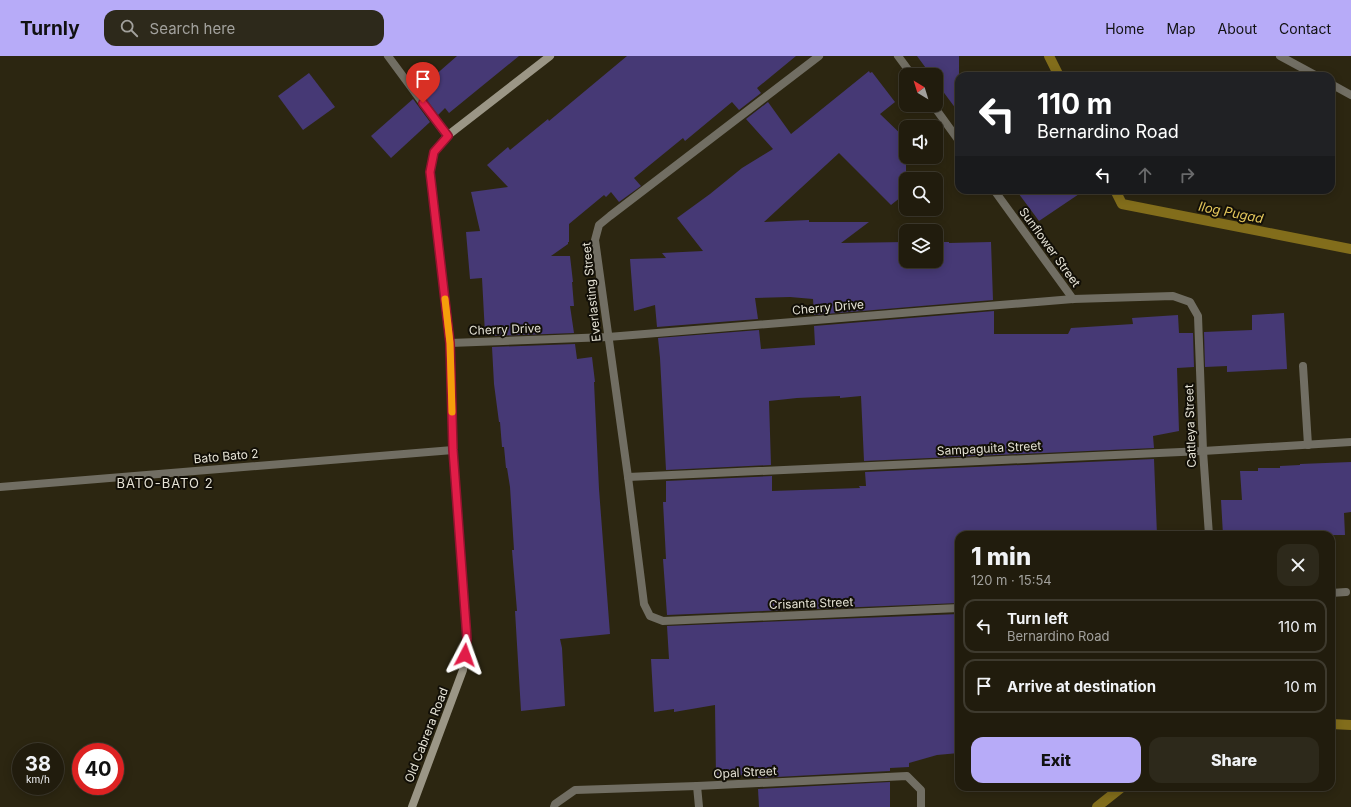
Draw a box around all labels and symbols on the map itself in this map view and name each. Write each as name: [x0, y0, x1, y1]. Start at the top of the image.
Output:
pin: [406, 62, 440, 103]
north arrow: [899, 68, 943, 112]
water label: Ilog Pugad: [1197, 198, 1265, 226]
street label: Sunflower Street: [1016, 204, 1084, 290]
street label: Everlasting Street: [578, 241, 604, 342]
street label: Cherry Drive: [791, 296, 865, 318]
street label: Cherry Drive: [469, 320, 541, 338]
street label: Cattleya Street: [1181, 384, 1199, 468]
street label: Sampaguita Street: [936, 438, 1042, 458]
street label: Bato Bato 2: [193, 446, 259, 466]
district label: BATO-BATO 2: [116, 475, 214, 491]
street label: Crisanta Street: [769, 594, 854, 612]
position arrow: [444, 634, 486, 676]
street label: Old Cabrera Road: [401, 685, 451, 785]
speed limit sign: 40: [72, 743, 124, 795]
street label: Opal Street: [713, 763, 777, 781]

